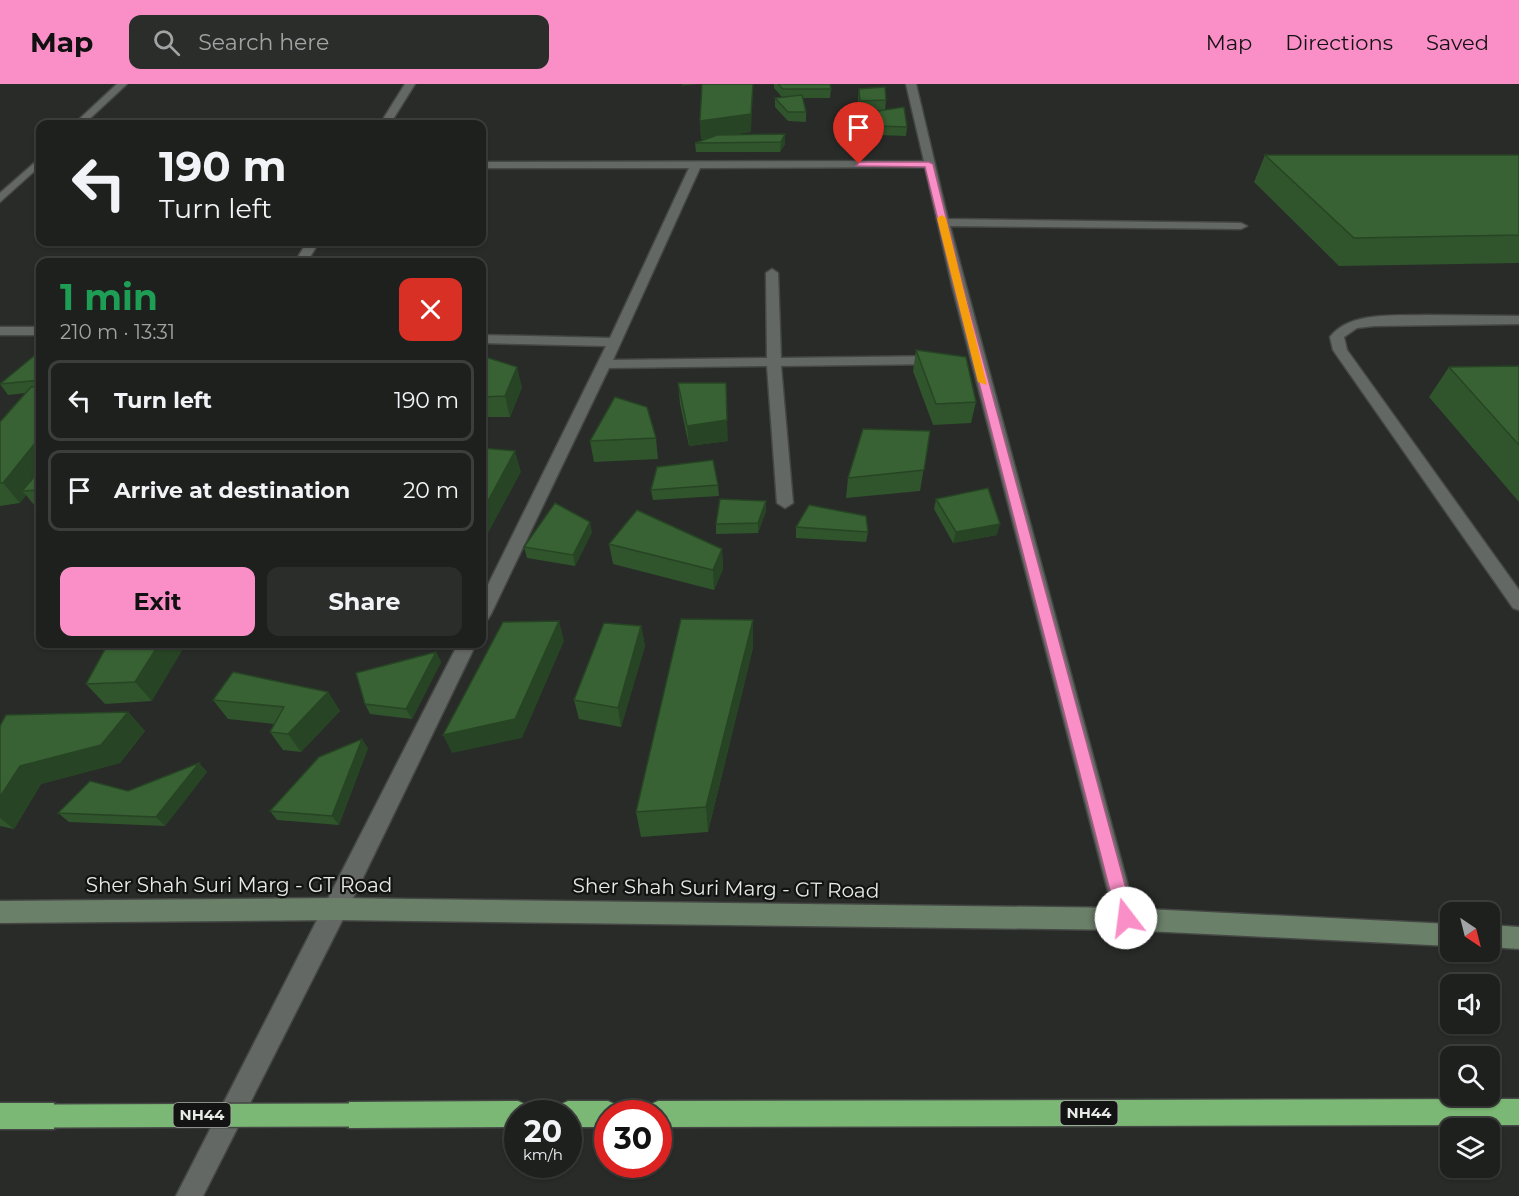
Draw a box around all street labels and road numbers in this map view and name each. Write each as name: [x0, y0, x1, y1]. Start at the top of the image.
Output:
street label: Sher Shah Suri Marg - GT Road: [86, 873, 392, 897]
street label: Sher Shah Suri Marg - GT Road: [572, 873, 880, 903]
road number: NH44: [1060, 1101, 1118, 1125]
road number: NH44: [174, 1103, 230, 1127]

